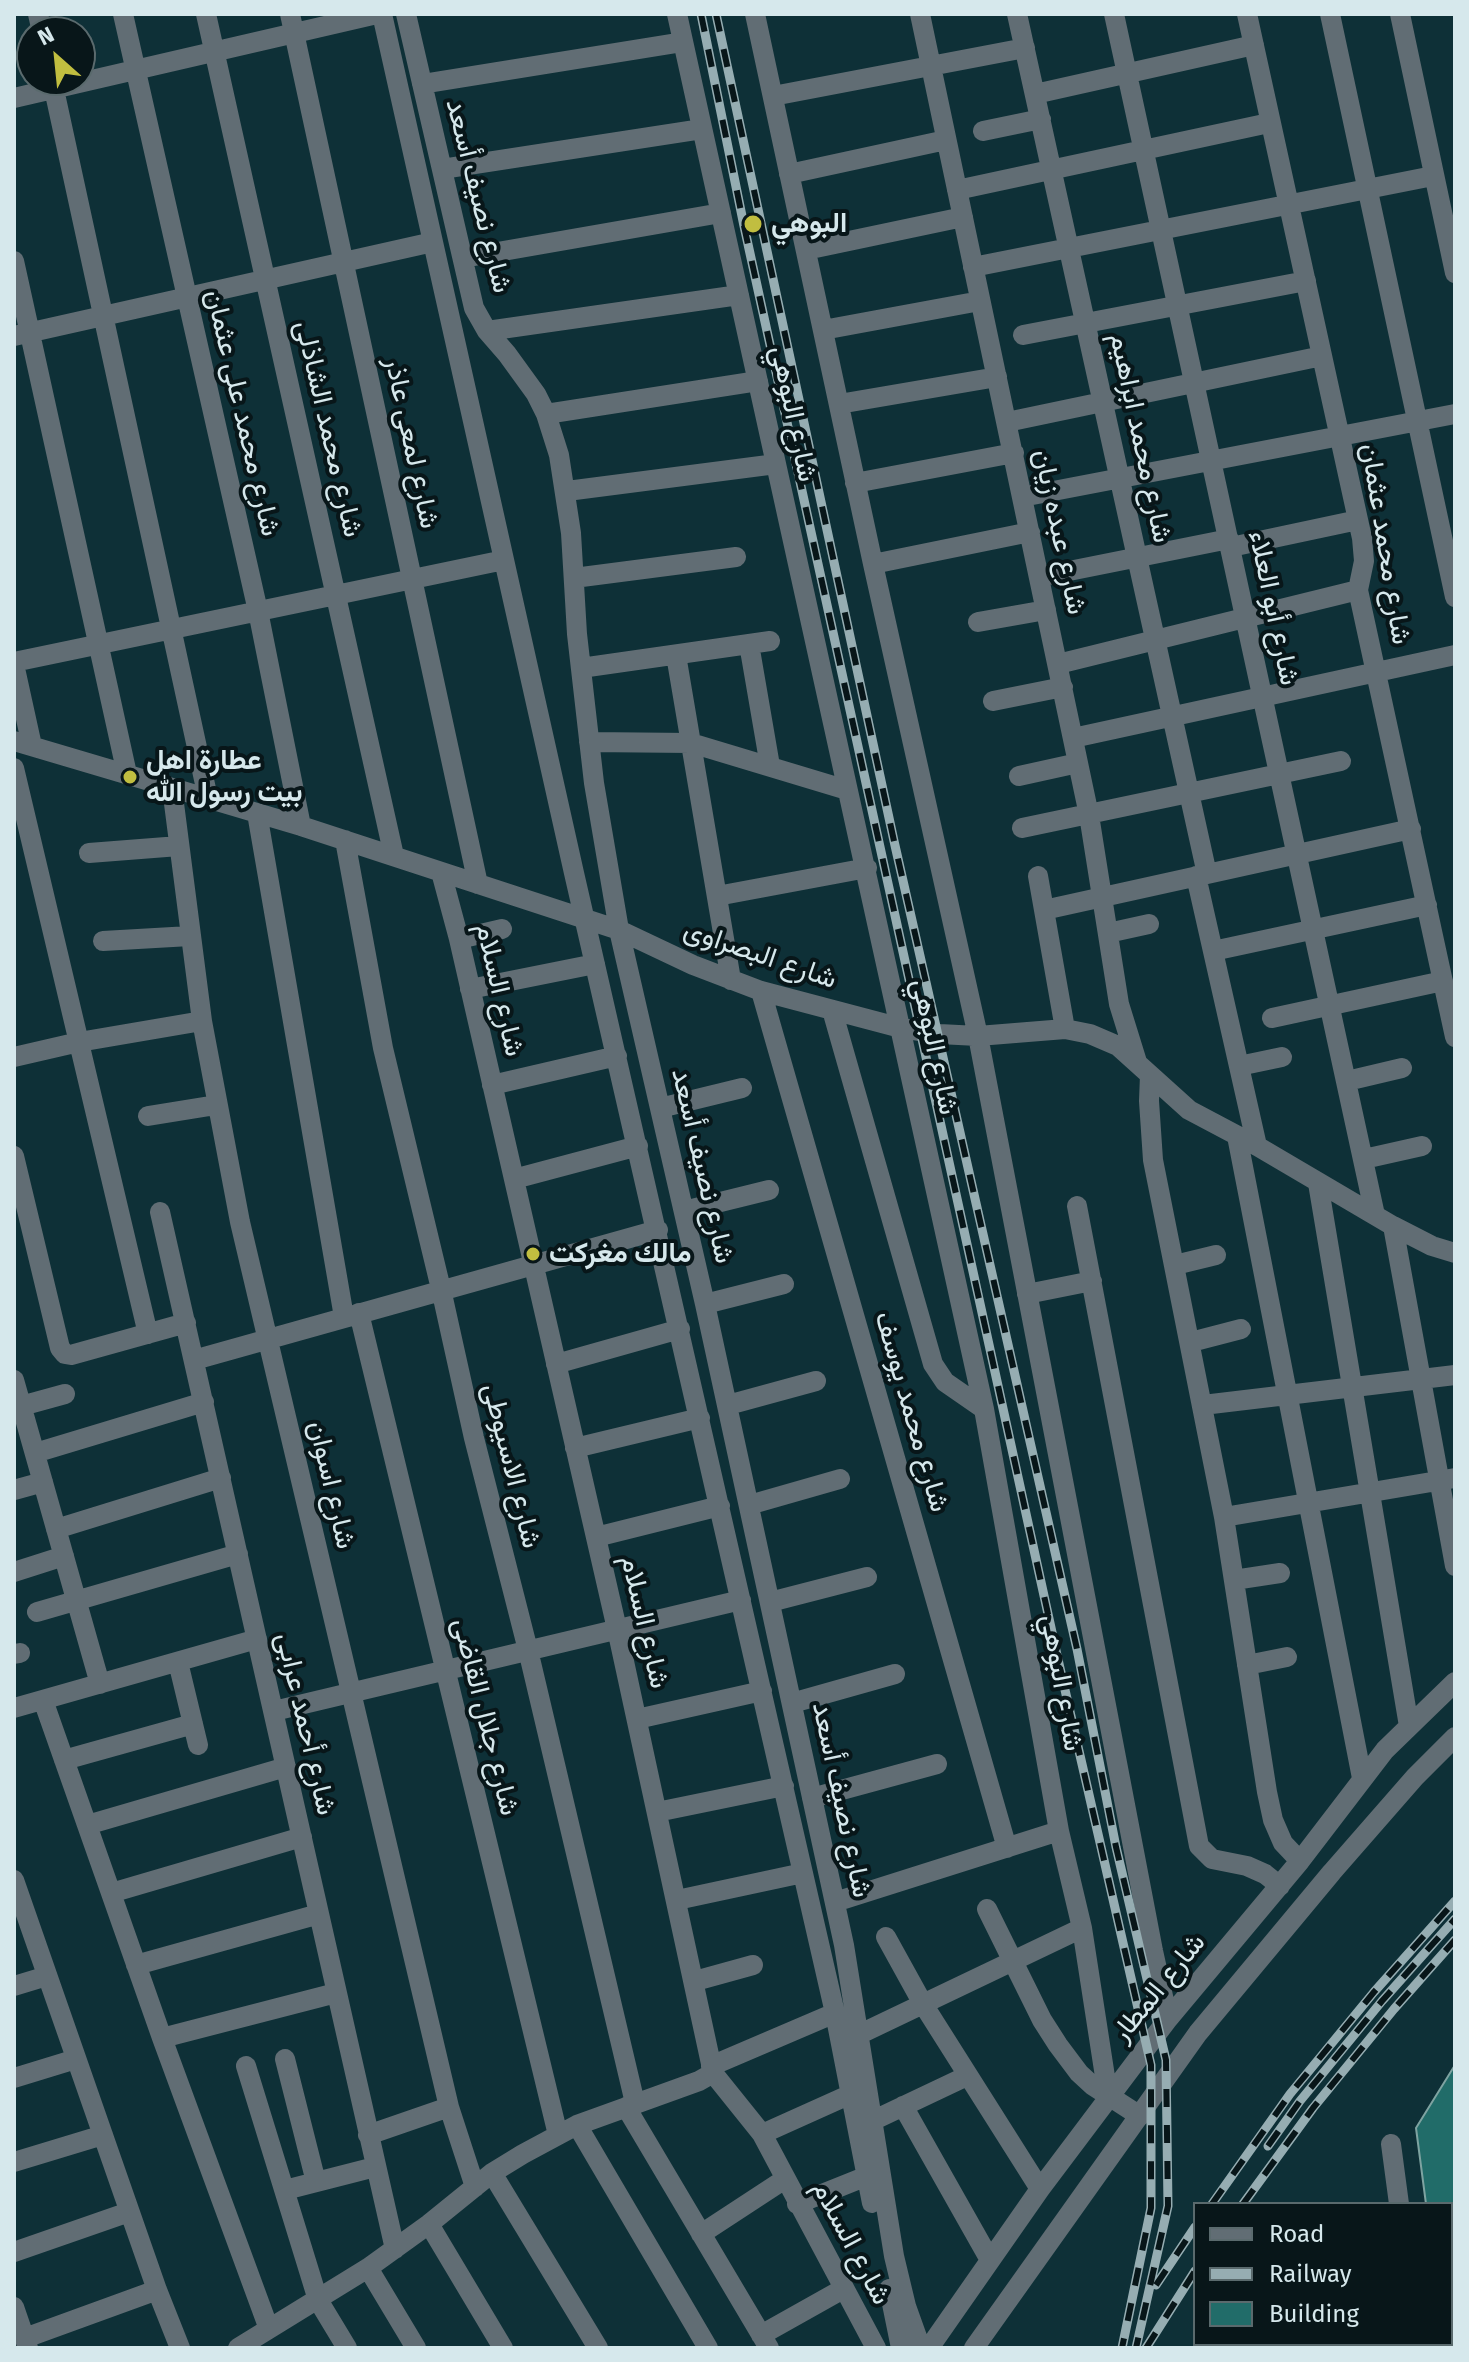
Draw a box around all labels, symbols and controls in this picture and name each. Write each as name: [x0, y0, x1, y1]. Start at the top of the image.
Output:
north arrow: [16, 16, 96, 96]
text: N: [33, 21, 58, 51]
street label: شارع نصيف أسعد: [438, 95, 518, 297]
place label: البوهي: [771, 207, 847, 241]
marker: البوهي: [742, 213, 764, 235]
street label: شارع محمد على عثمان: [197, 286, 287, 540]
street label: شارع محمد الشاذلى: [287, 317, 369, 541]
street label: شارع محمد ابراهيم: [1101, 330, 1179, 546]
street label: شارع البوهي: [762, 343, 824, 485]
street label: شارع لمعى عاذر: [376, 354, 446, 532]
street label: شارع محمد عثمان: [1353, 441, 1417, 647]
street label: شارع عبده زيان: [1025, 446, 1093, 618]
street label: شارع أبو العلاء: [1240, 528, 1306, 688]
place label: عطارة اهل بيت رسول الله: [146, 744, 302, 810]
marker: عطارة اهل بيت رسول الله: [121, 768, 139, 786]
street label: شارع البصراوى: [679, 913, 841, 997]
street label: شارع السلام: [467, 920, 531, 1060]
street label: شارع البوهي: [903, 976, 965, 1118]
street label: شارع نصيف أسعد: [663, 1065, 741, 1267]
place label: مالك مغركت: [549, 1237, 691, 1271]
marker: مالك مغركت: [524, 1245, 542, 1263]
street label: شارع محمد يوسف: [866, 1308, 956, 1516]
street label: شارع الاسيوطى: [474, 1380, 548, 1552]
street label: شارع اسوان: [300, 1418, 362, 1552]
street label: شارع السلام: [612, 1552, 676, 1692]
street label: شارع البوهي: [1032, 1612, 1090, 1754]
street label: شارع جلال القاضى: [444, 1615, 526, 1819]
street label: شارع أحمد عرابى: [268, 1629, 342, 1819]
street label: شارع نصيف أسعد: [804, 1699, 878, 1901]
street label: شارع المطار: [1105, 1927, 1213, 2049]
street label: شارع السلام: [804, 2175, 898, 2311]
legend: [1193, 2202, 1453, 2346]
text: Road: [1269, 2220, 1324, 2248]
text: Railway: [1269, 2260, 1352, 2288]
text: Building: [1269, 2300, 1359, 2328]

